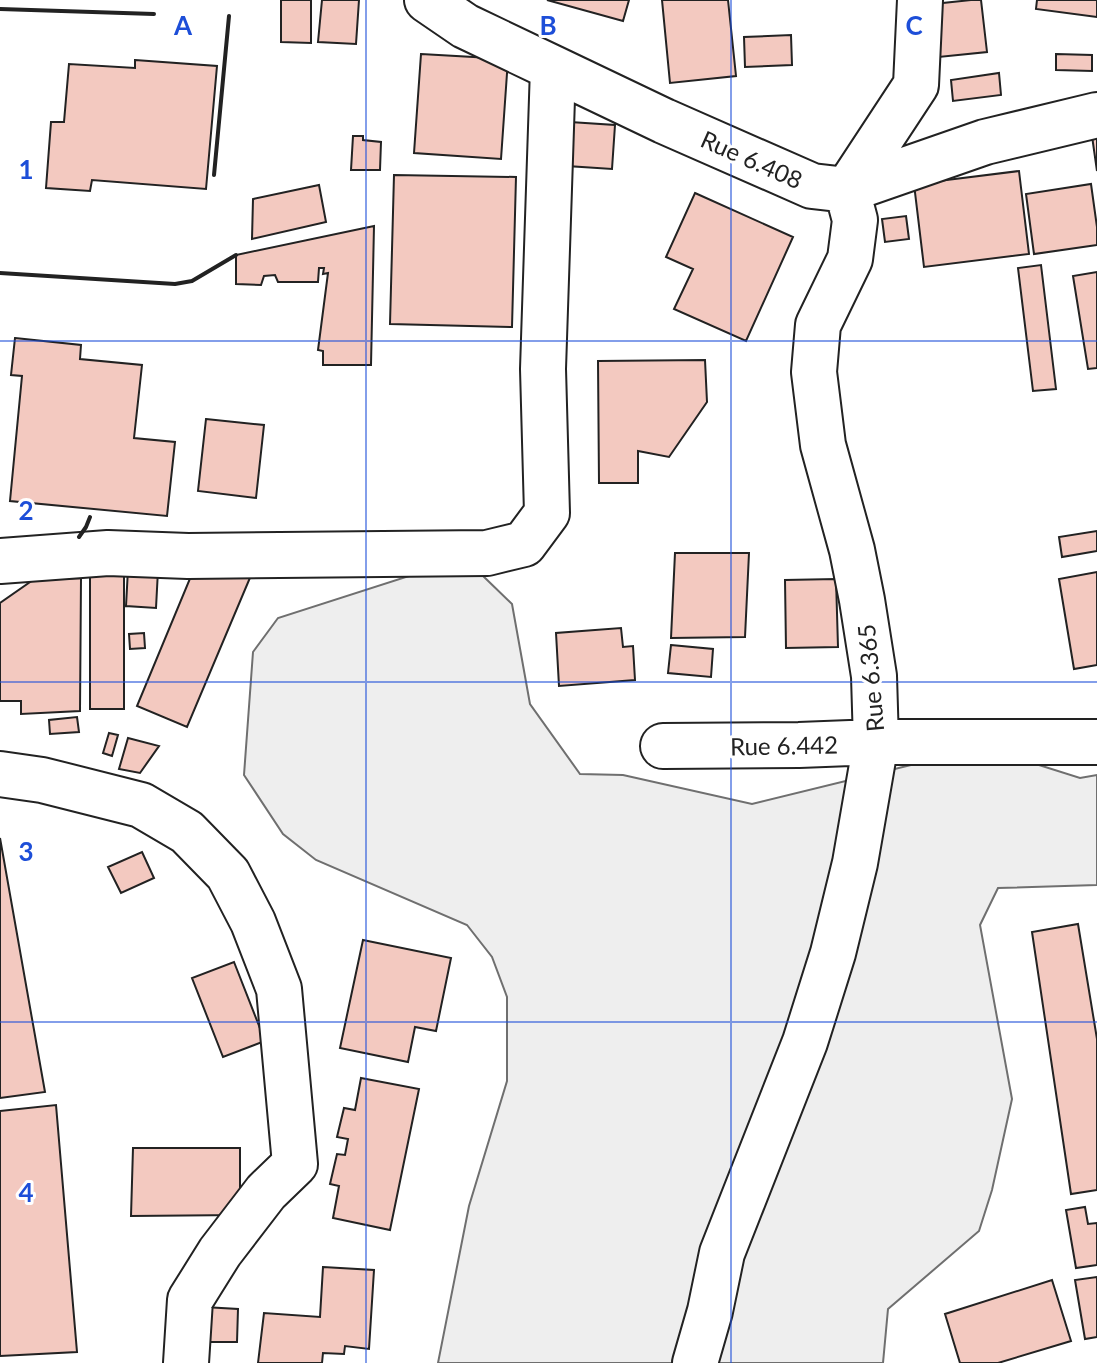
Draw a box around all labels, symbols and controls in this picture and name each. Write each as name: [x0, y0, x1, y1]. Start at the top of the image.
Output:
text: A: [173, 9, 193, 41]
text: B: [539, 9, 557, 41]
text: C: [905, 9, 923, 41]
street label: Rue 6.408: [697, 124, 807, 194]
text: 1: [18, 153, 34, 185]
text: 2: [18, 494, 34, 526]
street label: Rue 6.365: [851, 623, 889, 733]
street label: Rue 6.442: [730, 730, 838, 760]
text: 3: [18, 835, 34, 867]
text: 4: [18, 1176, 34, 1208]

